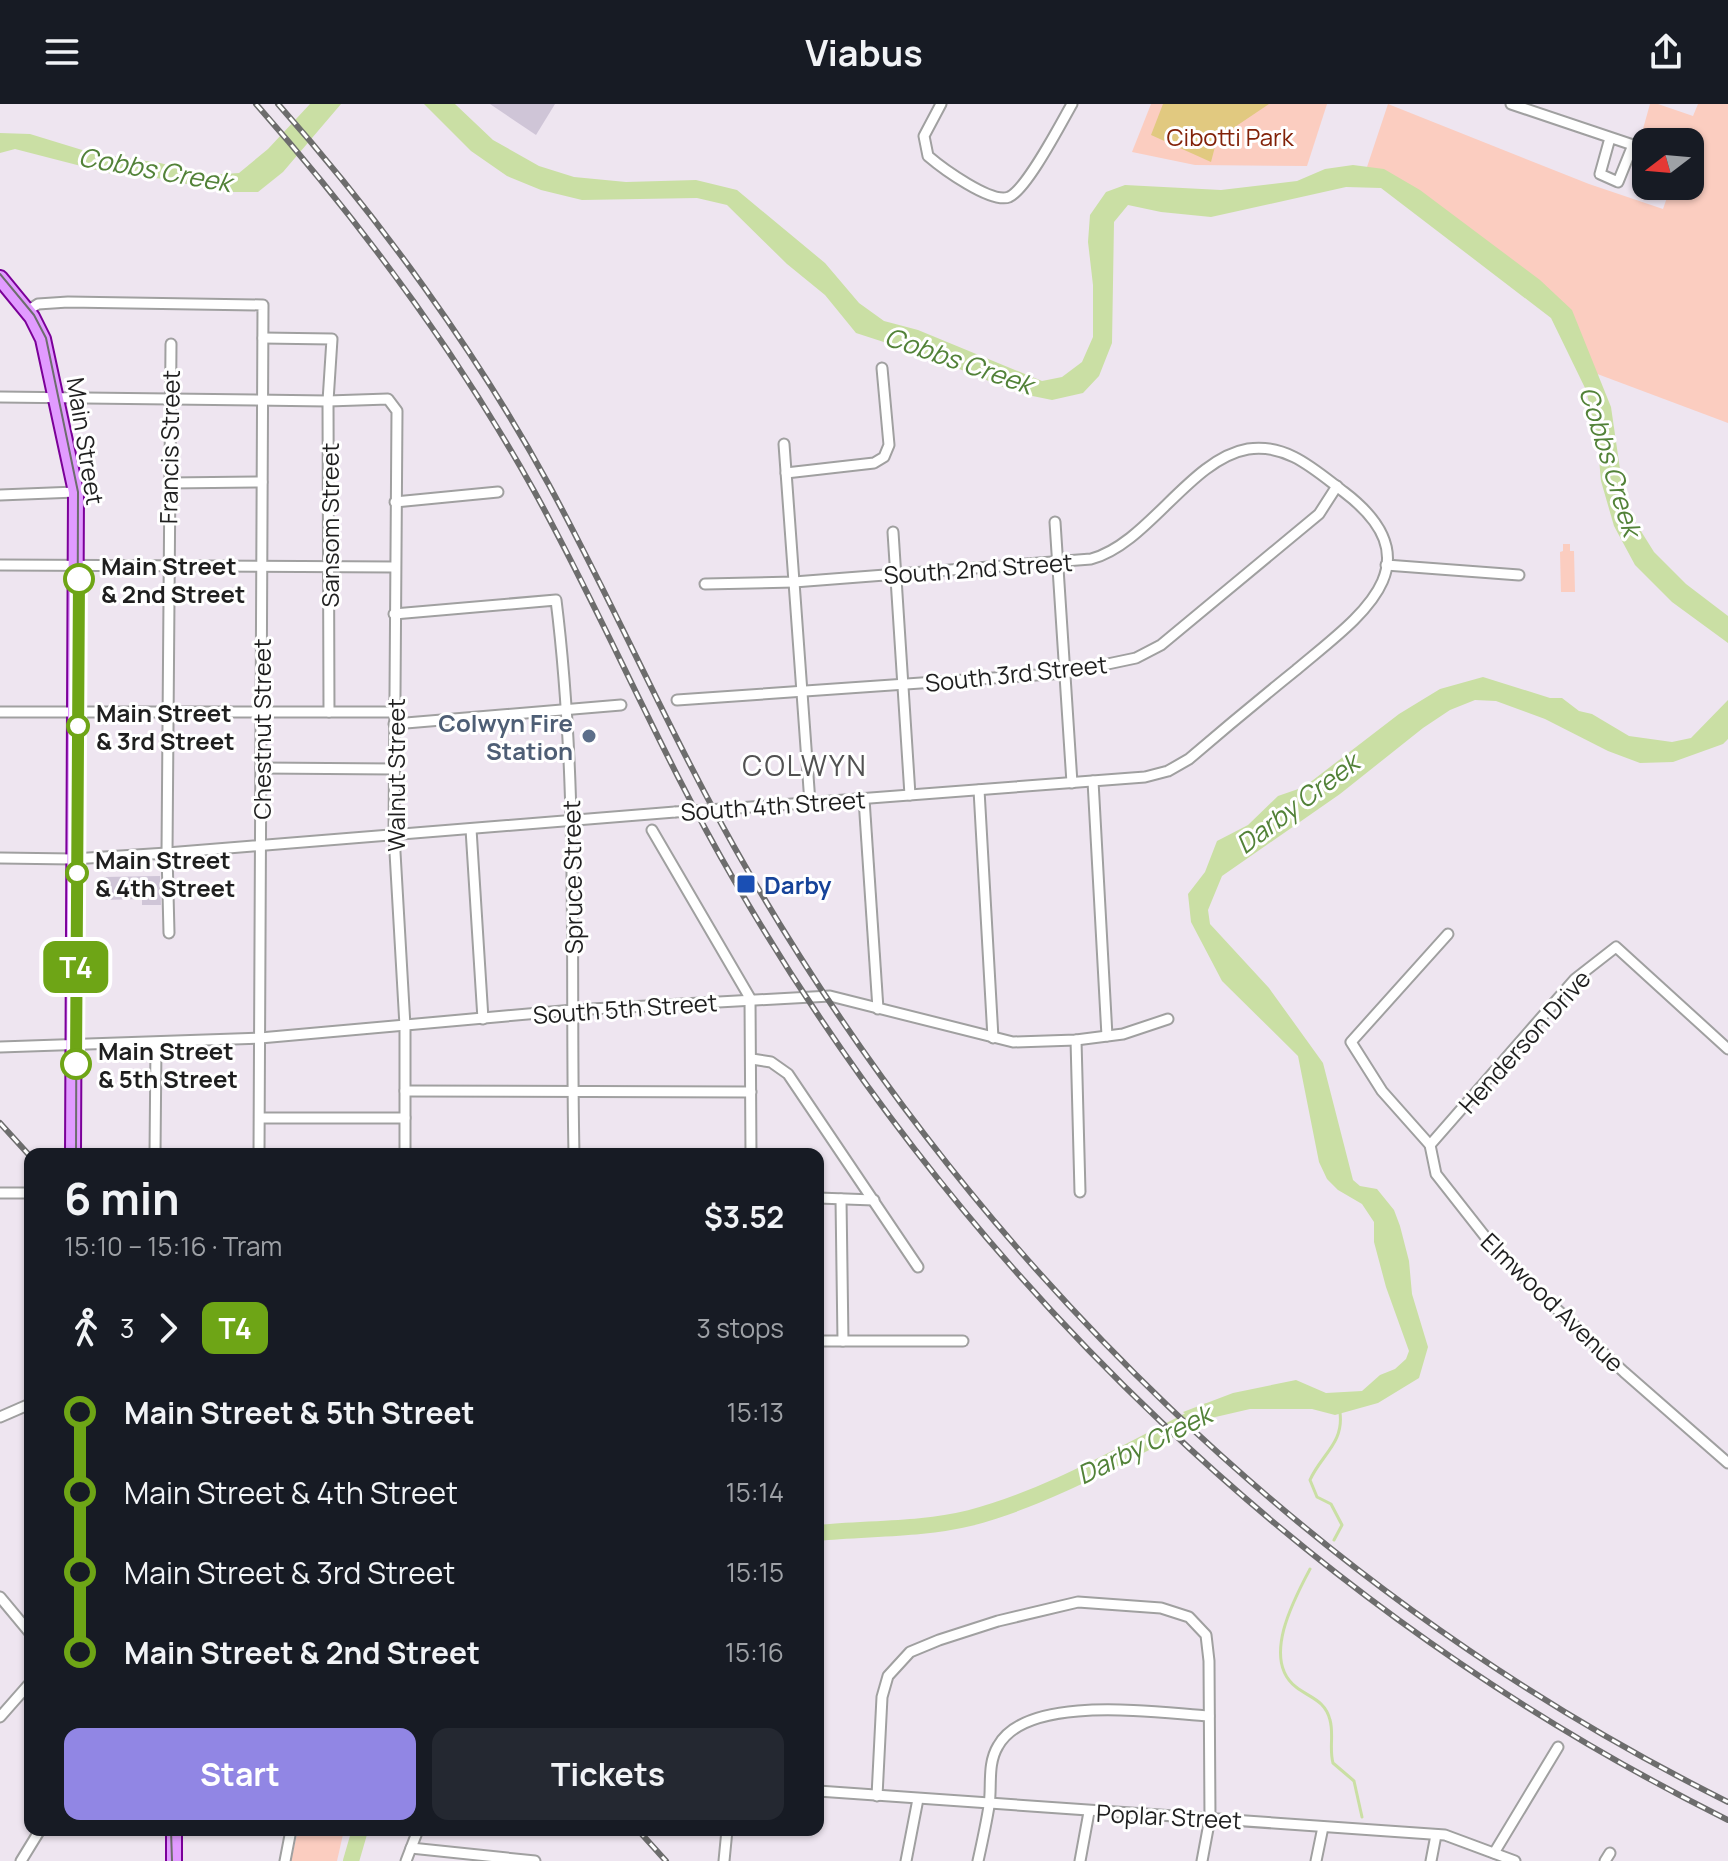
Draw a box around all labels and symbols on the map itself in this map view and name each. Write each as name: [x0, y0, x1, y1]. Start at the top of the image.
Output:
park label: Cibotti Park: [1166, 120, 1295, 153]
north arrow: [1632, 128, 1704, 200]
water label: Cobbs Creek: [76, 138, 238, 201]
water label: Cobbs Creek: [880, 318, 1042, 404]
street label: Francis Street: [151, 370, 187, 524]
street label: Main Street: [60, 375, 112, 507]
water label: Cobbs Creek: [1571, 382, 1652, 544]
street label: Sansom Street: [313, 443, 346, 607]
street label: South 2nd Street: [882, 545, 1074, 591]
place label: Main Street & 2nd Street: [101, 549, 245, 610]
marker: Main Street & 2nd Street: [64, 564, 94, 594]
street label: Chestnut Street: [245, 638, 278, 820]
street label: South 3rd Street: [923, 647, 1109, 699]
place label: Main Street & 3rd Street: [96, 696, 235, 757]
street label: Walnut Street: [379, 698, 412, 852]
place label: Colwyn Fire Station: [438, 706, 573, 767]
marker: Main Street & 3rd Street: [67, 715, 89, 737]
marker: Colwyn Fire Station: [580, 727, 598, 745]
water label: Darby Creek: [1228, 742, 1369, 861]
district label: COLWYN: [742, 746, 868, 784]
street label: South 4th Street: [679, 782, 867, 828]
street label: Spruce Street: [554, 800, 590, 954]
place label: Main Street & 4th Street: [95, 843, 235, 904]
marker: Main Street & 4th Street: [66, 862, 88, 884]
place label: Darby: [764, 868, 832, 901]
marker: Darby: [735, 873, 757, 895]
line badge: T4: [40, 941, 112, 993]
street label: Henderson Drive: [1451, 962, 1597, 1120]
street label: South 5th Street: [532, 985, 718, 1031]
place label: Main Street & 5th Street: [98, 1034, 238, 1095]
marker: Main Street & 5th Street: [61, 1049, 91, 1079]
street label: Elmwood Avenue: [1474, 1225, 1632, 1379]
water label: Darby Creek: [1071, 1394, 1221, 1492]
street label: Poplar Street: [1095, 1796, 1243, 1836]

